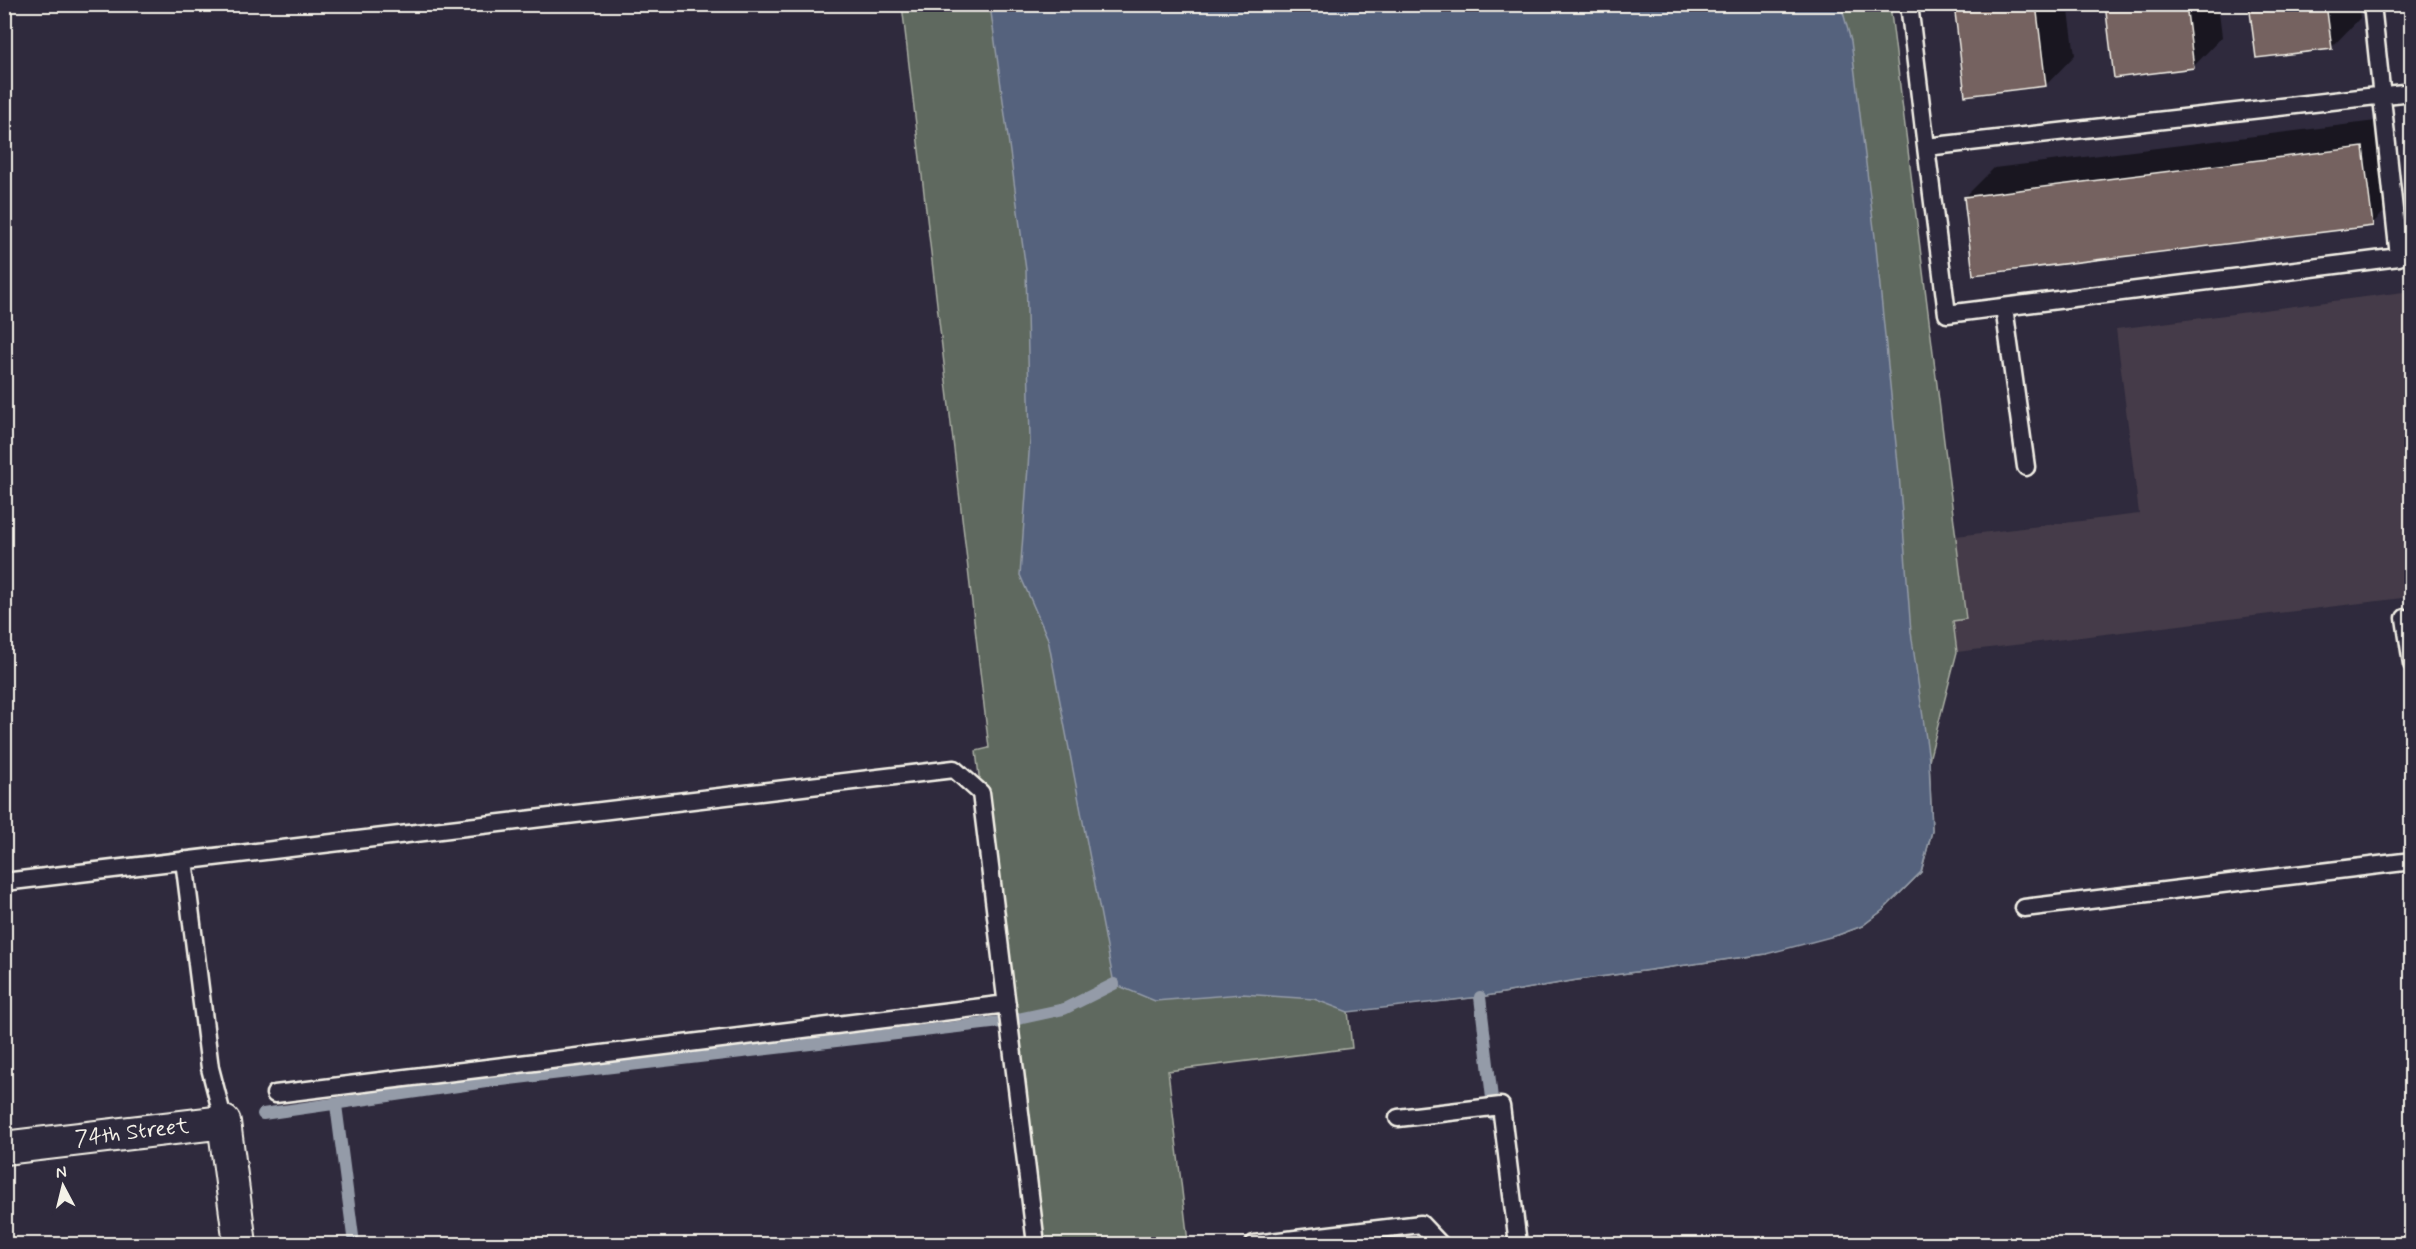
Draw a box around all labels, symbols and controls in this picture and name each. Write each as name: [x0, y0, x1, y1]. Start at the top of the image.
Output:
street label: 74th Street: [74, 1112, 191, 1153]
north arrow: [33, 1156, 93, 1216]
text: N: [55, 1162, 68, 1184]

